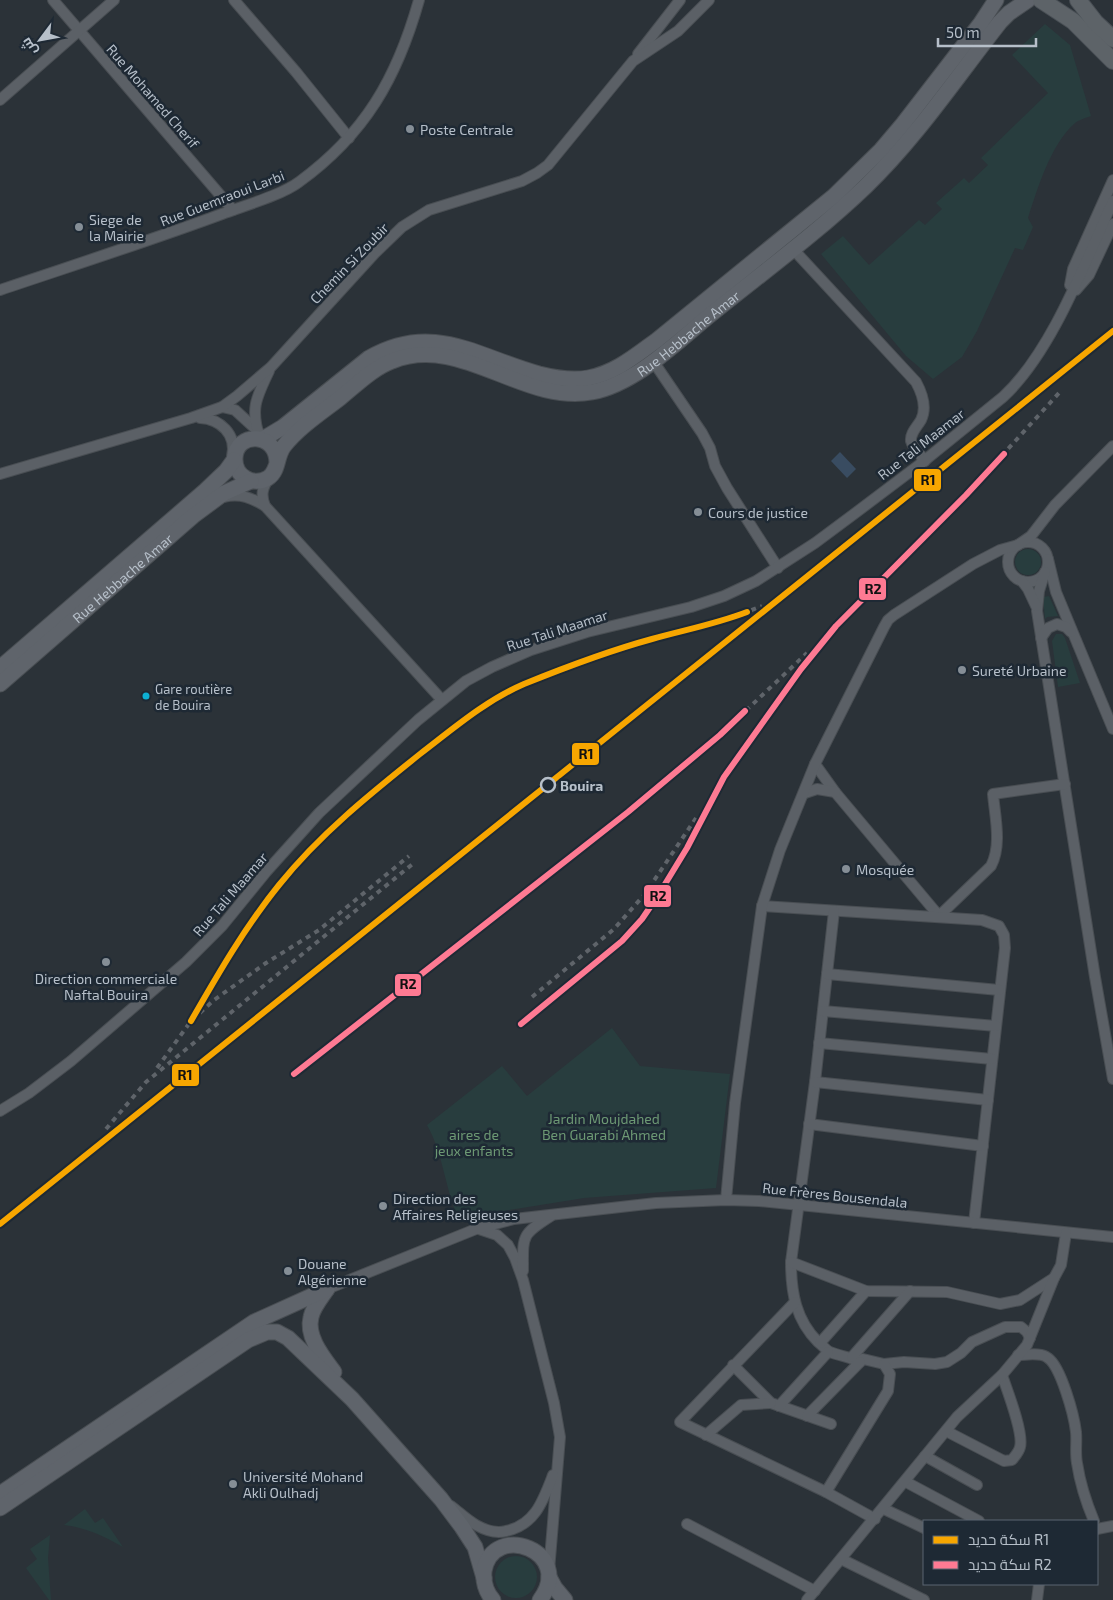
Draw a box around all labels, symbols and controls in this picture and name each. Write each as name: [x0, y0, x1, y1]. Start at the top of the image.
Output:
north arrow: [15, 15, 65, 65]
scale bar: [938, 15, 1036, 47]
text: 50 m: [946, 23, 980, 41]
text: ش: [17, 34, 41, 59]
street label: Rue Mohamed Cherif: [103, 41, 203, 152]
place label: Poste Centrale: [420, 121, 513, 138]
marker: Poste Centrale: [404, 123, 416, 135]
street label: Rue Guemraoui Larbi: [158, 166, 286, 230]
place label: Siege de la Mairie: [89, 211, 144, 244]
street label: Chemin Si Zoubir: [306, 219, 392, 307]
marker: Siege de la Mairie: [73, 221, 85, 233]
street label: Rue Hebbache Amar: [633, 286, 743, 379]
street label: Rue Tali Maamar: [874, 405, 968, 483]
line badge: R1: [913, 468, 942, 492]
text: R1: [920, 471, 936, 488]
place label: Cours de justice: [708, 504, 808, 521]
marker: Cours de justice: [692, 506, 704, 518]
street label: Rue Hebbache Amar: [69, 529, 176, 626]
line badge: R2: [858, 577, 887, 601]
text: R2: [864, 580, 882, 597]
street label: Rue Tali Maamar: [504, 606, 610, 654]
place label: Sureté Urbaine: [972, 662, 1067, 679]
marker: Sureté Urbaine: [956, 664, 968, 676]
place label: Gare routière de Bouira: [155, 681, 232, 713]
marker: Gare routière de Bouira: [141, 691, 151, 701]
line badge: R1: [571, 742, 600, 766]
text: R1: [578, 745, 594, 762]
marker: Bouira: [540, 777, 556, 793]
place label: Bouira: [560, 777, 603, 794]
street label: Rue Tali Maamar: [189, 848, 271, 939]
place label: Mosquée: [856, 861, 914, 878]
marker: Mosquée: [840, 863, 852, 875]
line badge: R2: [643, 884, 672, 908]
text: R2: [649, 887, 667, 904]
marker: Direction commerciale Naftal Bouira: [100, 956, 112, 968]
place label: Direction commerciale Naftal Bouira: [35, 970, 177, 1003]
line badge: R2: [394, 973, 422, 997]
text: R2: [399, 975, 417, 992]
line badge: R1: [171, 1063, 200, 1087]
text: R1: [177, 1066, 193, 1083]
park label: Jardin Moujdahed Ben Guarabi Ahmed: [542, 1110, 666, 1143]
park label: aires de jeux enfants: [435, 1126, 513, 1159]
street label: Rue Frères Bousendala: [762, 1179, 908, 1211]
place label: Direction des Affaires Religieuses: [393, 1190, 518, 1223]
marker: Direction des Affaires Religieuses: [377, 1200, 389, 1212]
place label: Douane Algérienne: [298, 1255, 367, 1288]
marker: Douane Algérienne: [282, 1265, 294, 1277]
place label: Université Mohand Akli Oulhadj: [243, 1468, 363, 1501]
marker: Université Mohand Akli Oulhadj: [227, 1478, 239, 1490]
legend: [923, 1520, 1098, 1585]
text: سكة حديد R1: [968, 1530, 1049, 1548]
text: سكة حديد R2: [968, 1555, 1052, 1573]

